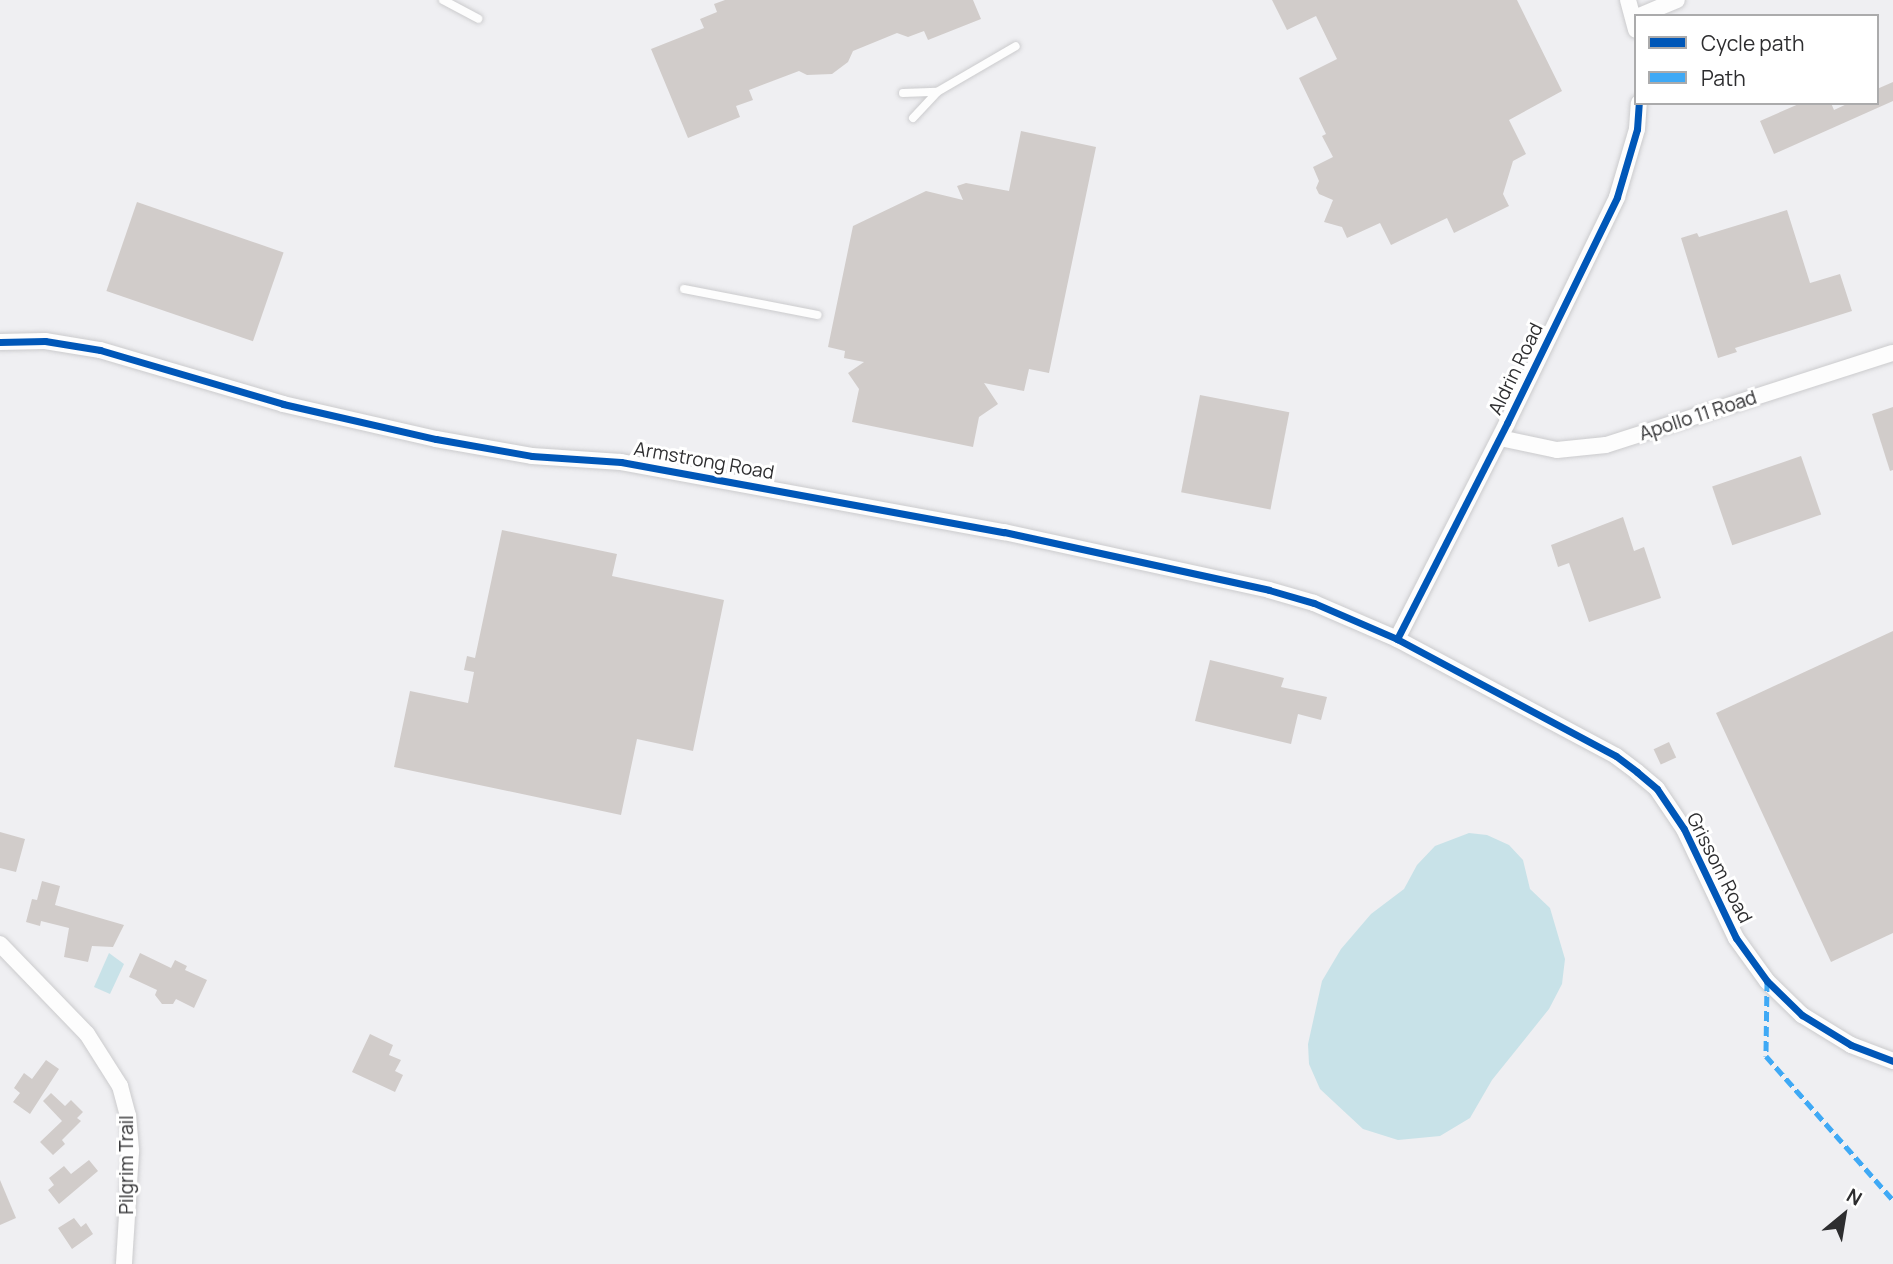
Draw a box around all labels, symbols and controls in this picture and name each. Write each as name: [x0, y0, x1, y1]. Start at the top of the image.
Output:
legend: [1634, 14, 1879, 105]
text: Cycle path: [1701, 29, 1804, 57]
text: Path: [1701, 64, 1746, 92]
street label: Aldrin Road: [1484, 319, 1548, 419]
street label: Apollo 11 Road: [1636, 386, 1760, 446]
street label: Armstrong Road: [632, 437, 776, 485]
street label: Grissom Road: [1681, 809, 1757, 927]
street label: Pilgrim Trail: [116, 1115, 138, 1215]
north arrow: [1809, 1180, 1879, 1250]
text: N: [1842, 1182, 1867, 1211]

